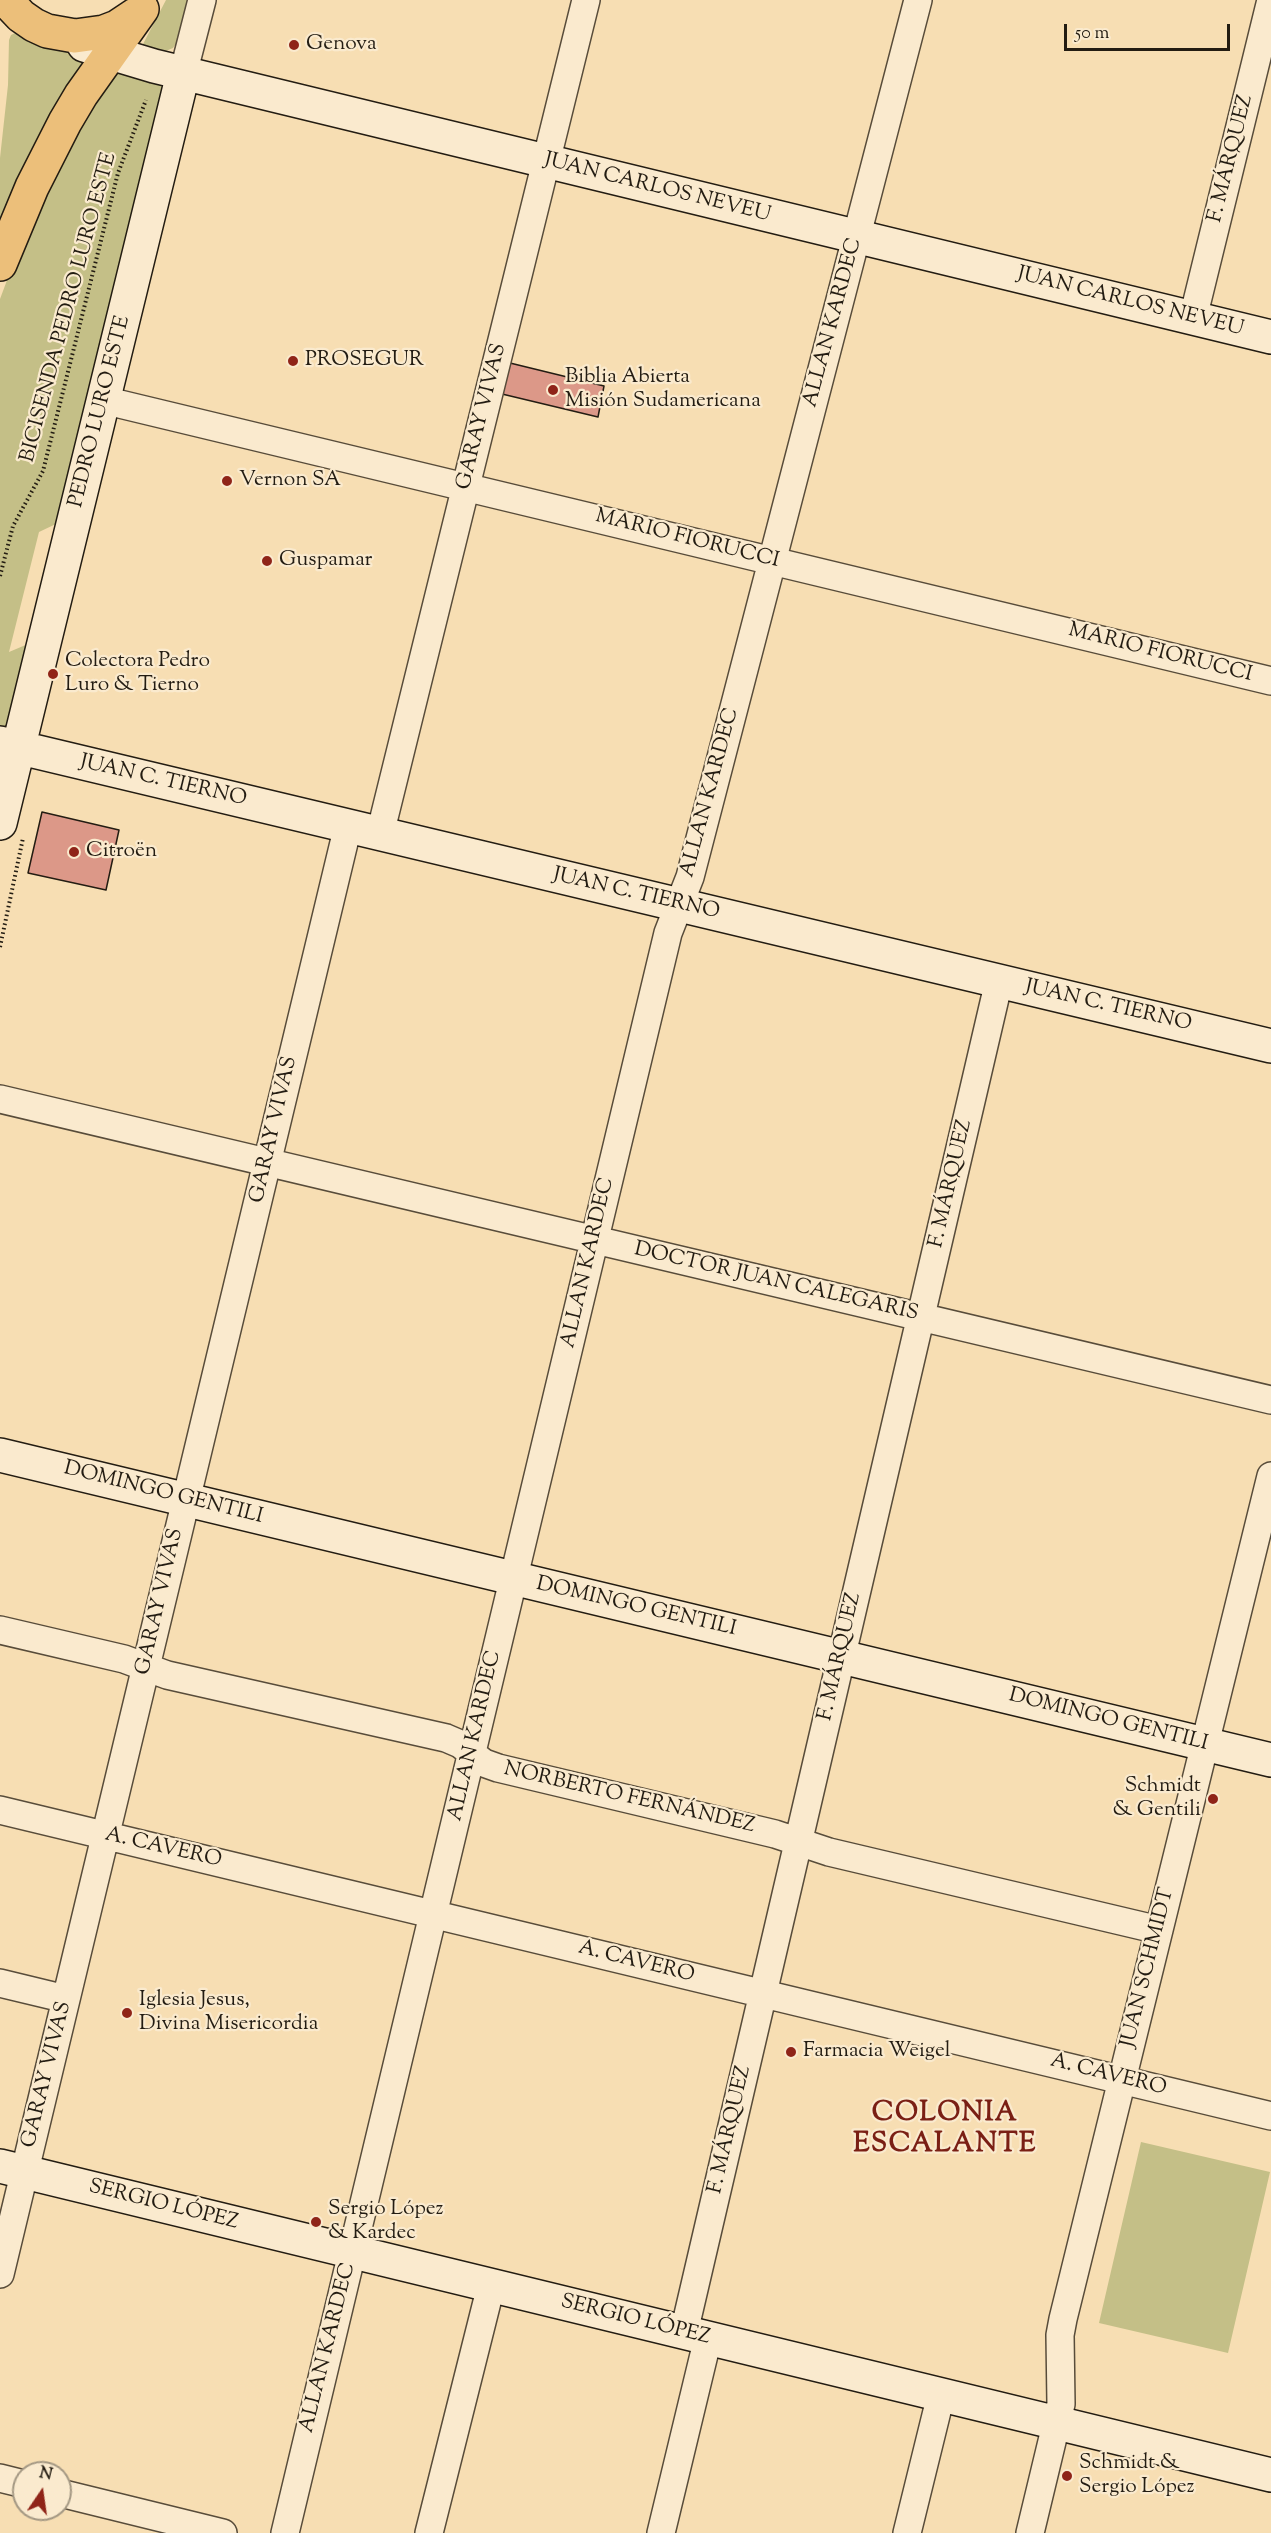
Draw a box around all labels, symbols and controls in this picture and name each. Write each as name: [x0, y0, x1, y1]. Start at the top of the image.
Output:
scale bar: [1067, 12, 1234, 50]
text: 50 m: [1075, 21, 1109, 47]
place label: Genova: [306, 32, 377, 58]
marker: Genova: [287, 38, 301, 52]
street label: F. MÁRQUEZ: [1204, 93, 1260, 225]
street label: JUAN CARLOS NEVEU: [541, 149, 773, 229]
street label: BICISENDA PEDRO LURO ESTE: [16, 150, 124, 466]
street label: ALLAN KARDEC: [799, 236, 869, 410]
street label: JUAN CARLOS NEVEU: [1014, 263, 1246, 343]
street label: PEDRO LURO ESTE: [65, 314, 137, 510]
street label: GARAY VIVAS: [453, 341, 513, 493]
place label: PROSEGUR: [305, 348, 424, 374]
marker: PROSEGUR: [286, 354, 300, 368]
place label: Biblia Abierta Misión Sudamericana: [565, 365, 761, 415]
marker: Biblia Abierta Misión Sudamericana: [546, 383, 560, 397]
place label: Vernon SA: [239, 468, 341, 494]
marker: Vernon SA: [220, 474, 234, 488]
street label: MARIO FIORUCCI: [592, 505, 782, 575]
place label: Guspamar: [279, 548, 372, 574]
marker: Guspamar: [260, 554, 274, 568]
street label: MARIO FIORUCCI: [1065, 619, 1255, 689]
place label: Colectora Pedro Luro & Tierno: [65, 649, 210, 699]
marker: Colectora Pedro Luro & Tierno: [46, 667, 60, 681]
street label: ALLAN KARDEC: [676, 706, 746, 880]
street label: JUAN C. TIERNO: [77, 751, 249, 813]
place label: Citroën: [86, 839, 157, 865]
marker: Citroën: [67, 845, 81, 859]
street label: JUAN C. TIERNO: [550, 864, 722, 926]
street label: JUAN C. TIERNO: [1022, 976, 1194, 1038]
street label: GARAY VIVAS: [246, 1054, 304, 1206]
street label: F. MÁRQUEZ: [925, 1118, 979, 1250]
street label: ALLAN KARDEC: [557, 1175, 621, 1351]
street label: DOCTOR JUAN CALEGARIS: [631, 1238, 921, 1328]
street label: DOMINGO GENTILI: [61, 1457, 265, 1531]
street label: GARAY VIVAS: [132, 1526, 190, 1678]
street label: DOMINGO GENTILI: [534, 1573, 738, 1643]
street label: F. MÁRQUEZ: [814, 1591, 868, 1723]
street label: ALLAN KARDEC: [444, 1648, 508, 1824]
street label: DOMINGO GENTILI: [1006, 1684, 1210, 1758]
street label: NORBERTO FERNÁNDEZ: [501, 1758, 757, 1840]
place label: Schmidt & Gentili: [1113, 1774, 1201, 1824]
marker: Schmidt & Gentili: [1206, 1792, 1220, 1806]
street label: A. CAVERO: [102, 1823, 224, 1875]
street label: JUAN SCHMIDT: [1117, 1885, 1181, 2051]
street label: A. CAVERO: [575, 1936, 697, 1990]
place label: Iglesia Jesus, Divina Misericordia: [139, 1988, 318, 2038]
street label: GARAY VIVAS: [18, 1999, 78, 2151]
marker: Iglesia Jesus, Divina Misericordia: [120, 2006, 134, 2020]
place label: Farmacia Weigel: [803, 2039, 951, 2065]
marker: Farmacia Weigel: [784, 2045, 798, 2059]
street label: A. CAVERO: [1047, 2049, 1169, 2103]
street label: F. MÁRQUEZ: [704, 2064, 758, 2196]
district label: COLONIA ESCALANTE: [853, 2099, 1037, 2162]
street label: SERGIO LÓPEZ: [86, 2175, 240, 2237]
place label: Sergio López & Kardec: [328, 2197, 444, 2247]
marker: Sergio López & Kardec: [309, 2215, 323, 2229]
street label: ALLAN KARDEC: [296, 2260, 362, 2436]
street label: SERGIO LÓPEZ: [558, 2290, 712, 2352]
place label: Schmidt & Sergio López: [1079, 2451, 1195, 2501]
north arrow: [12, 2461, 72, 2521]
text: N: [37, 2462, 55, 2488]
marker: Schmidt & Sergio López: [1060, 2469, 1074, 2483]

